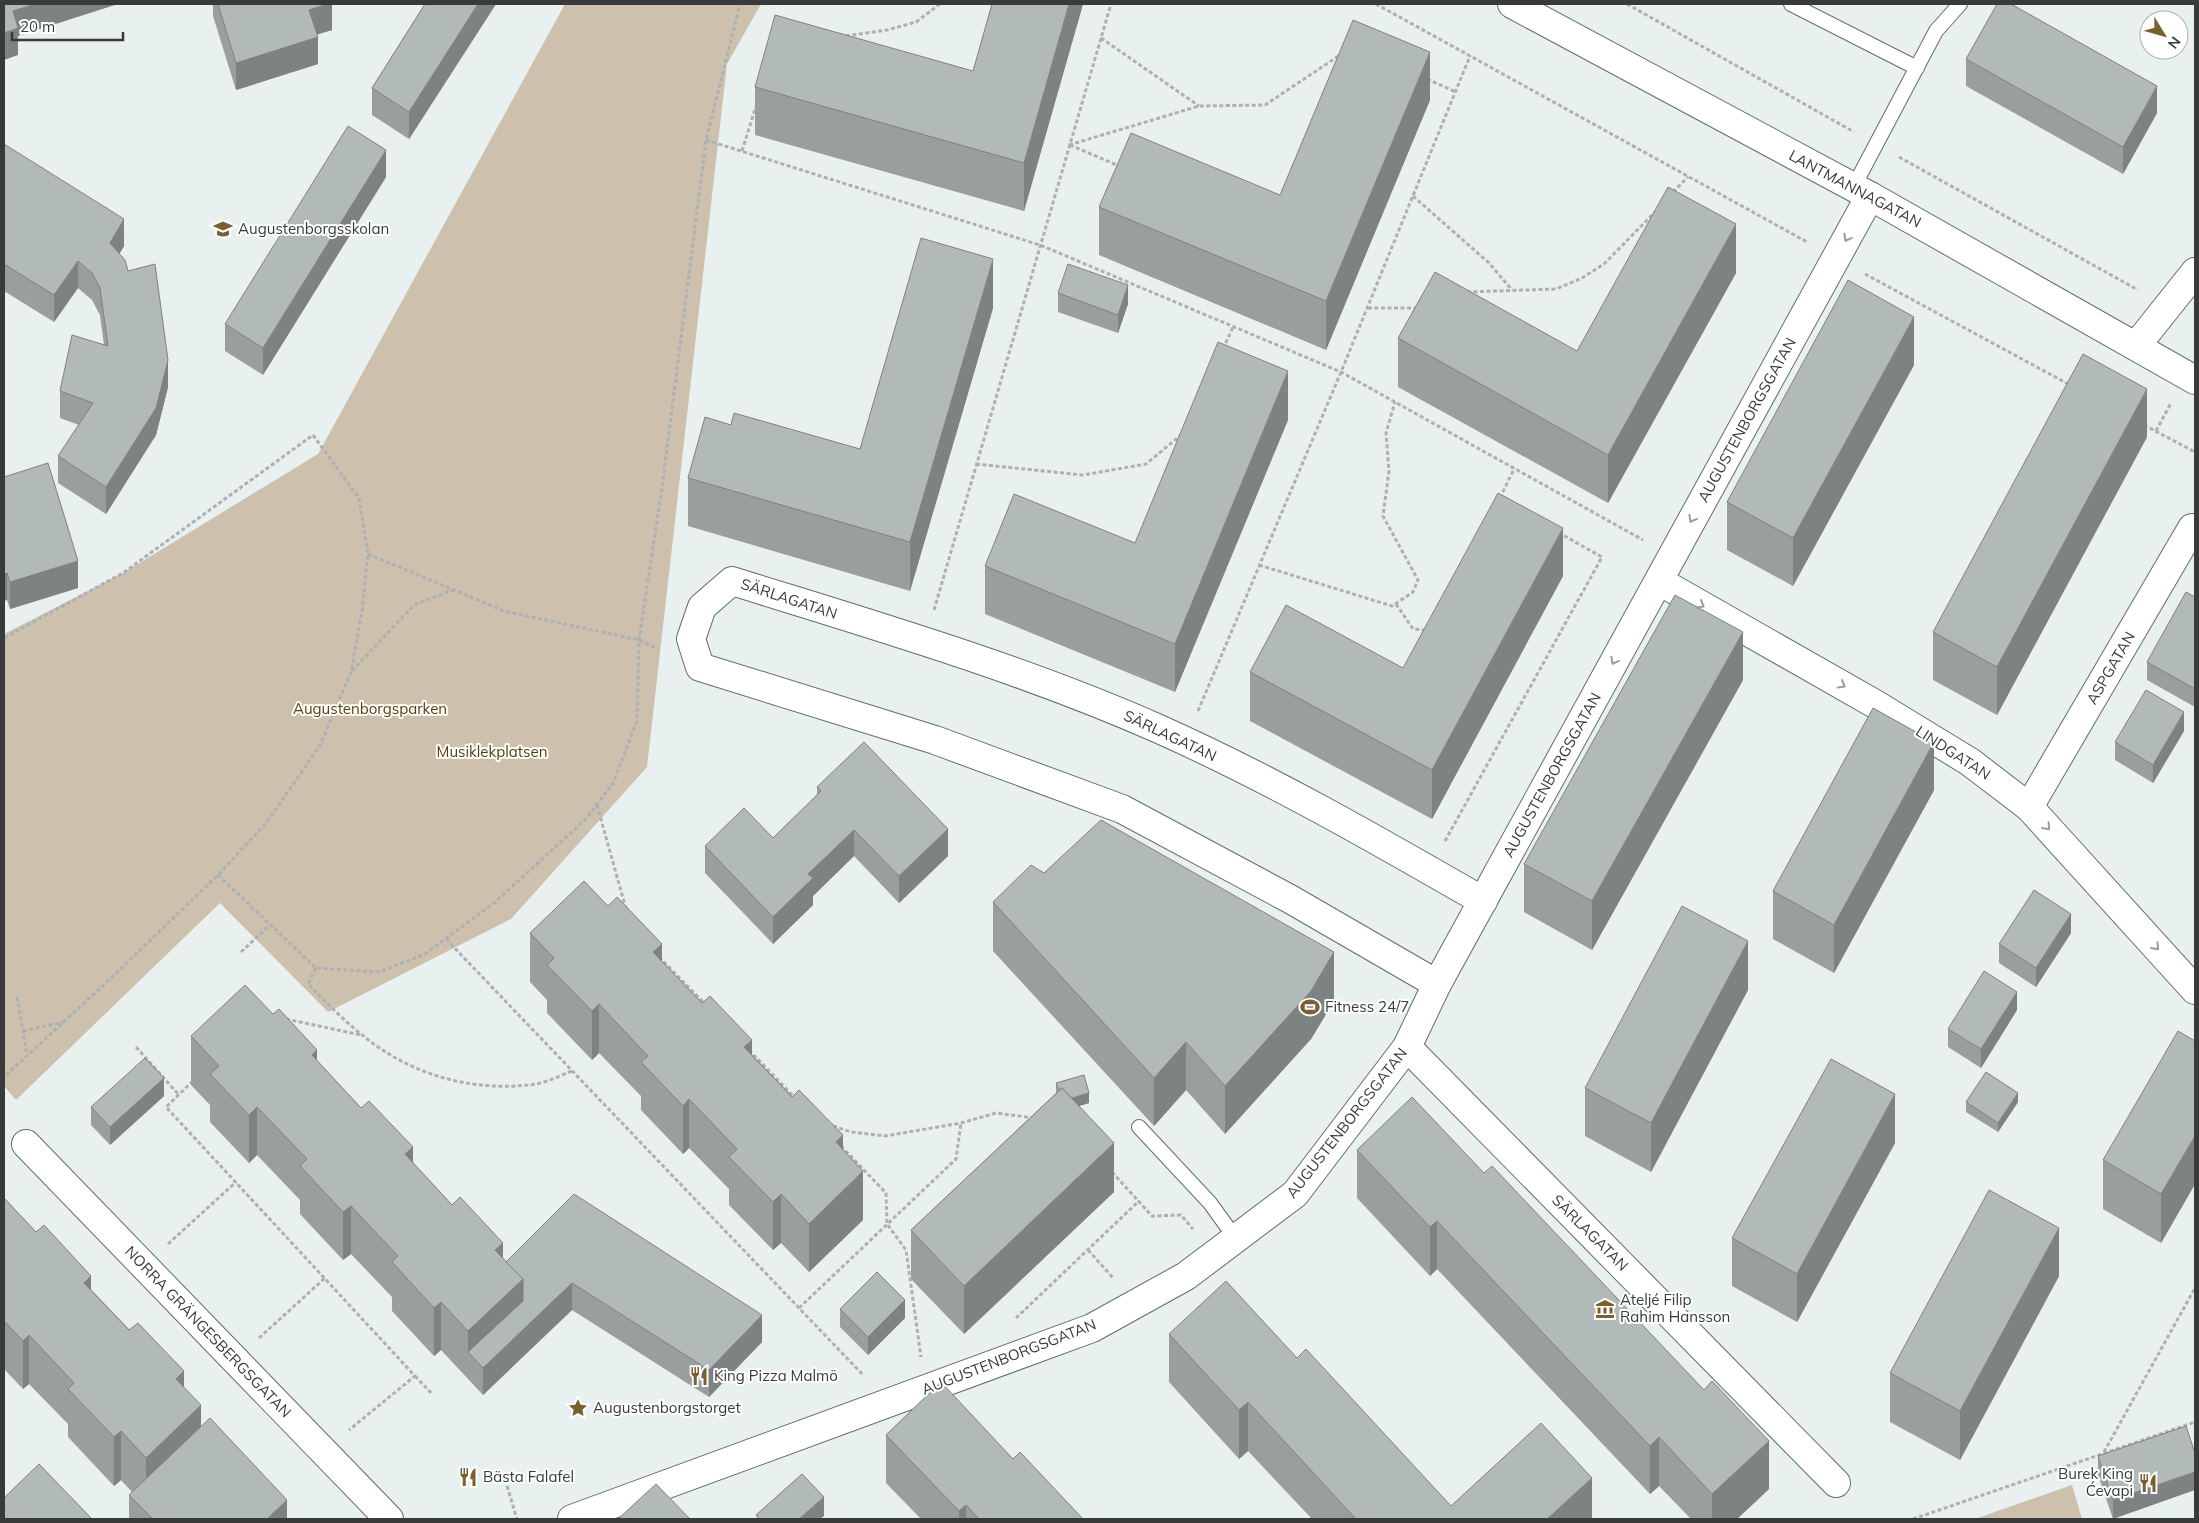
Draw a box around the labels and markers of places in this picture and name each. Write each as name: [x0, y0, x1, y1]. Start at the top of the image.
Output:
school or university icon: Augustenborgsskolan: [212, 218, 234, 240]
place label: Augustenborgsskolan: [238, 219, 389, 238]
sports icon: Fitness 24/7: [1299, 996, 1321, 1018]
place label: Fitness 24/7: [1325, 997, 1409, 1016]
place label: Ateljé Filip Rahim Hansson: [1620, 1290, 1730, 1326]
museum icon: Ateljé Filip Rahim Hansson: [1594, 1298, 1616, 1320]
restaurant icon: King Pizza Malmö: [688, 1365, 710, 1387]
place label: King Pizza Malmö: [714, 1366, 838, 1385]
place icon: Augustenborgstorget: [567, 1397, 589, 1419]
place label: Augustenborgstorget: [593, 1398, 741, 1417]
place label: Burek King Ćevapi: [2058, 1464, 2133, 1500]
restaurant icon: Bästa Falafel: [457, 1466, 479, 1488]
place label: Bästa Falafel: [483, 1467, 574, 1486]
restaurant icon: Burek King Ćevapi: [2137, 1472, 2159, 1494]

